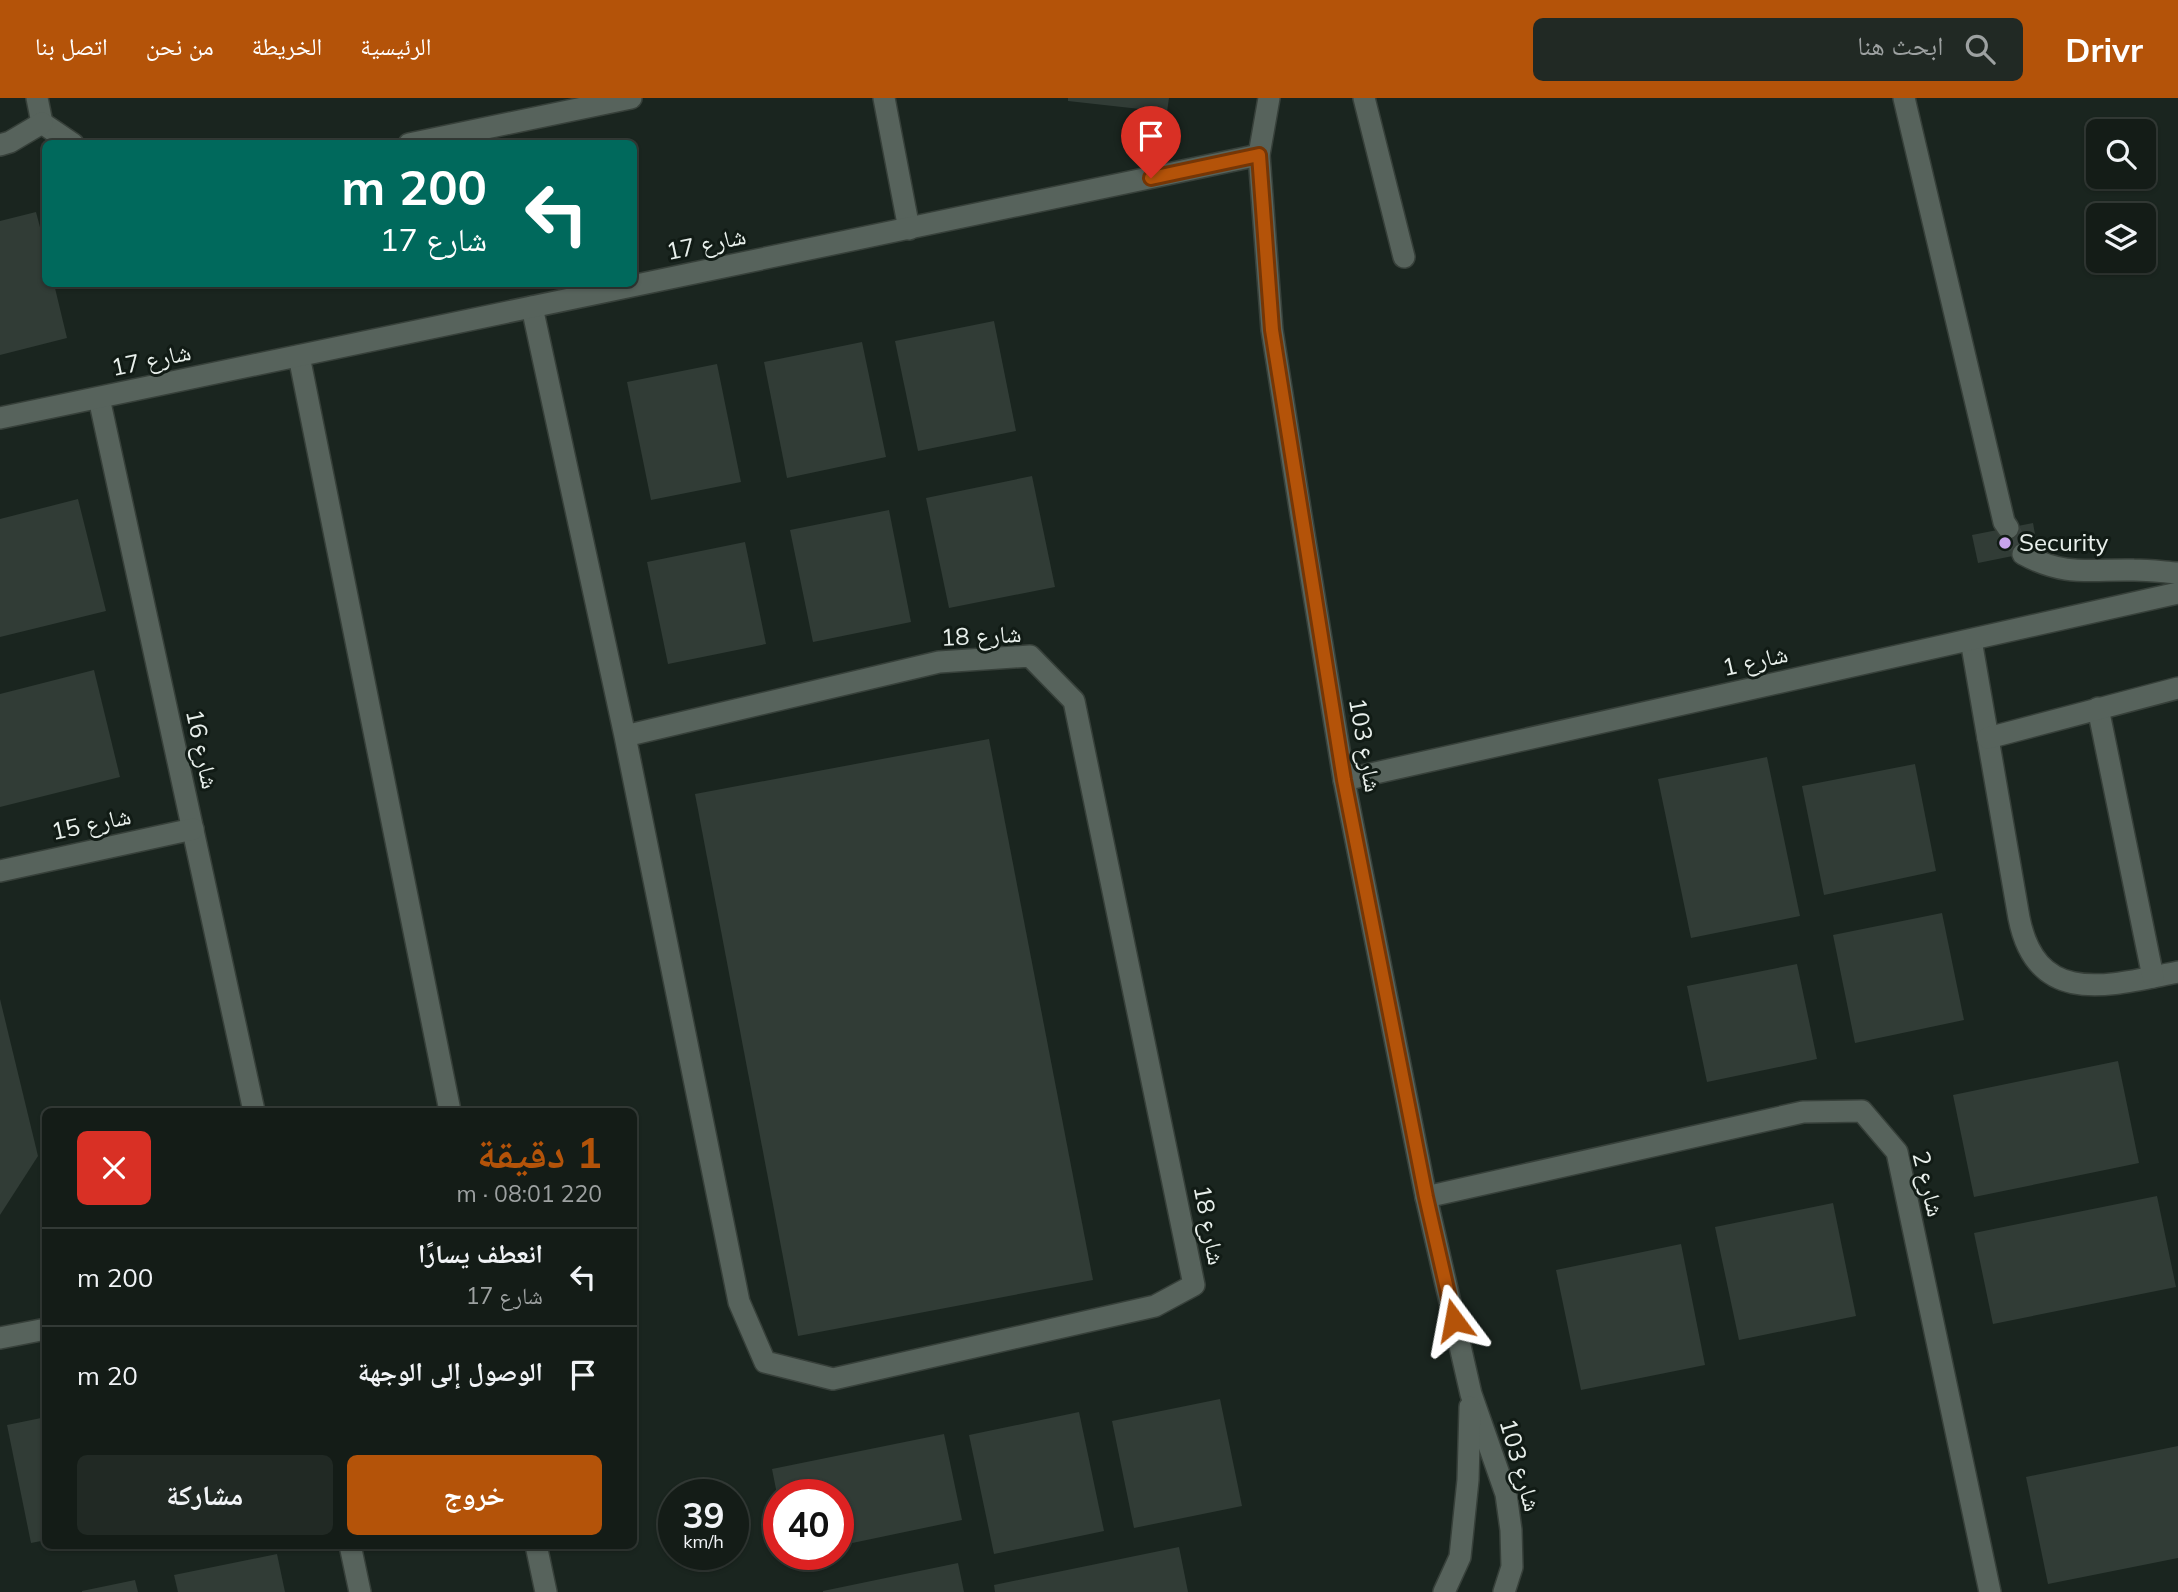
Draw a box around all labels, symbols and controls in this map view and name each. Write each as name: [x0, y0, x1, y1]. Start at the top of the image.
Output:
search box: [1533, 18, 2023, 81]
text: ابحث هنا: [1857, 29, 1943, 62]
text: Drivr: [2065, 29, 2143, 70]
icon: search: [1961, 30, 1999, 68]
text: اتصل بنا: [35, 31, 108, 61]
text: من نحن: [146, 31, 214, 61]
text: الخريطة: [252, 31, 322, 61]
text: الرئيسية: [360, 31, 431, 61]
pin: [1121, 106, 1181, 178]
icon: arrive: [1132, 117, 1170, 155]
map controls: [2086, 119, 2156, 273]
button: search: [2086, 119, 2156, 189]
text: 200 m: [341, 156, 487, 217]
icon: left: [511, 168, 602, 259]
button: layers: [2086, 203, 2156, 273]
text: شارع 17: [379, 219, 487, 259]
street label: شارع 17: [663, 220, 749, 267]
street label: شارع 17: [108, 336, 194, 383]
place label: Security: [2019, 527, 2109, 557]
marker: Security: [1997, 535, 2013, 551]
street label: شارع 18: [940, 618, 1022, 653]
street label: شارع 1: [1719, 638, 1791, 683]
street label: شارع 103: [1342, 695, 1389, 794]
street label: شارع 16: [179, 706, 226, 792]
street label: شارع 15: [48, 800, 134, 847]
text: 1 دقيقة: [477, 1126, 602, 1179]
button: close: [77, 1131, 151, 1205]
street label: شارع 2: [1905, 1148, 1952, 1220]
text: 220 m · 08:01: [457, 1179, 602, 1208]
street label: شارع 18: [1187, 1182, 1232, 1267]
text: انعطف يسارًا: [418, 1237, 543, 1270]
icon: left: [564, 1258, 602, 1296]
text: 200 m: [77, 1261, 153, 1294]
text: شارع 17: [466, 1281, 543, 1310]
position arrow: [1417, 1283, 1491, 1357]
text: الوصول إلى الوجهة: [358, 1355, 543, 1388]
icon: arrive: [564, 1356, 602, 1394]
text: 20 m: [77, 1359, 138, 1392]
street label: شارع 103: [1492, 1415, 1548, 1515]
button: مشاركة: [77, 1455, 333, 1535]
button: خروج: [347, 1455, 602, 1535]
speed limit sign: 40: [763, 1479, 854, 1570]
text: 39: [682, 1493, 725, 1537]
text: km/h: [683, 1530, 724, 1553]

